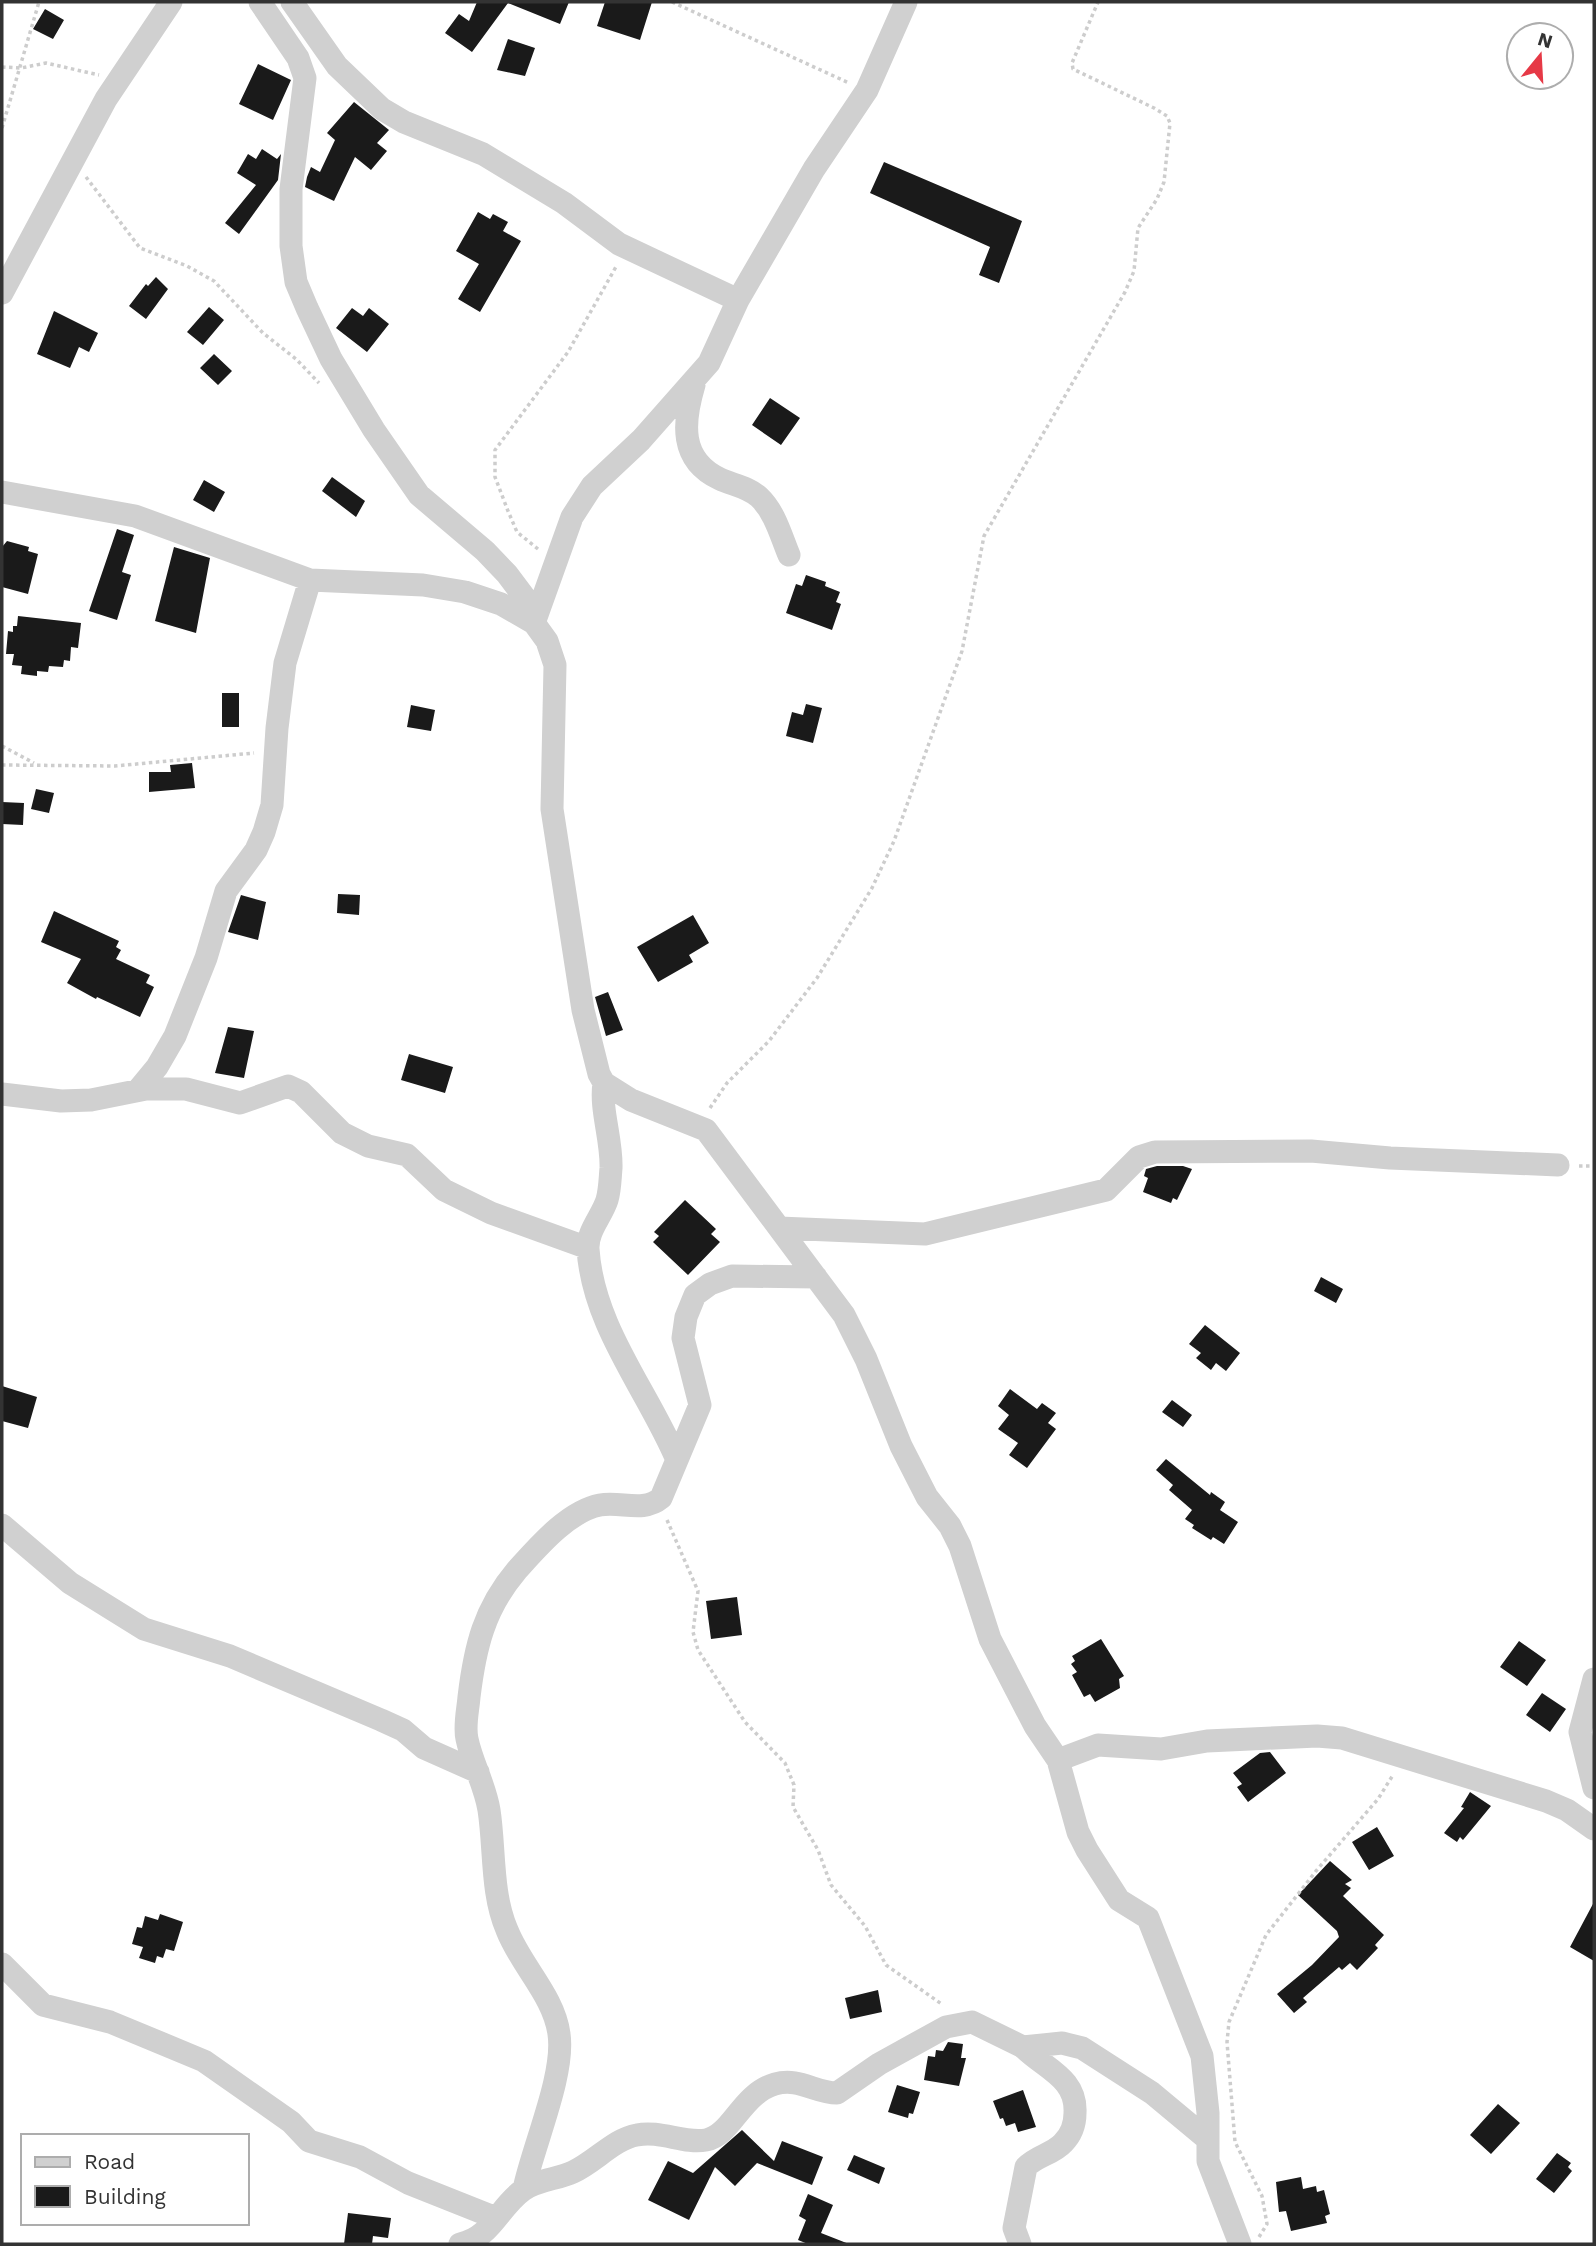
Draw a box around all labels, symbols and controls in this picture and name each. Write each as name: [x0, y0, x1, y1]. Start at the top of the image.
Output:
north arrow: [1505, 21, 1575, 91]
text: N: [1535, 27, 1555, 53]
legend: [21, 2134, 248, 2225]
text: Road: [84, 2149, 135, 2174]
text: Building: [84, 2184, 166, 2209]

